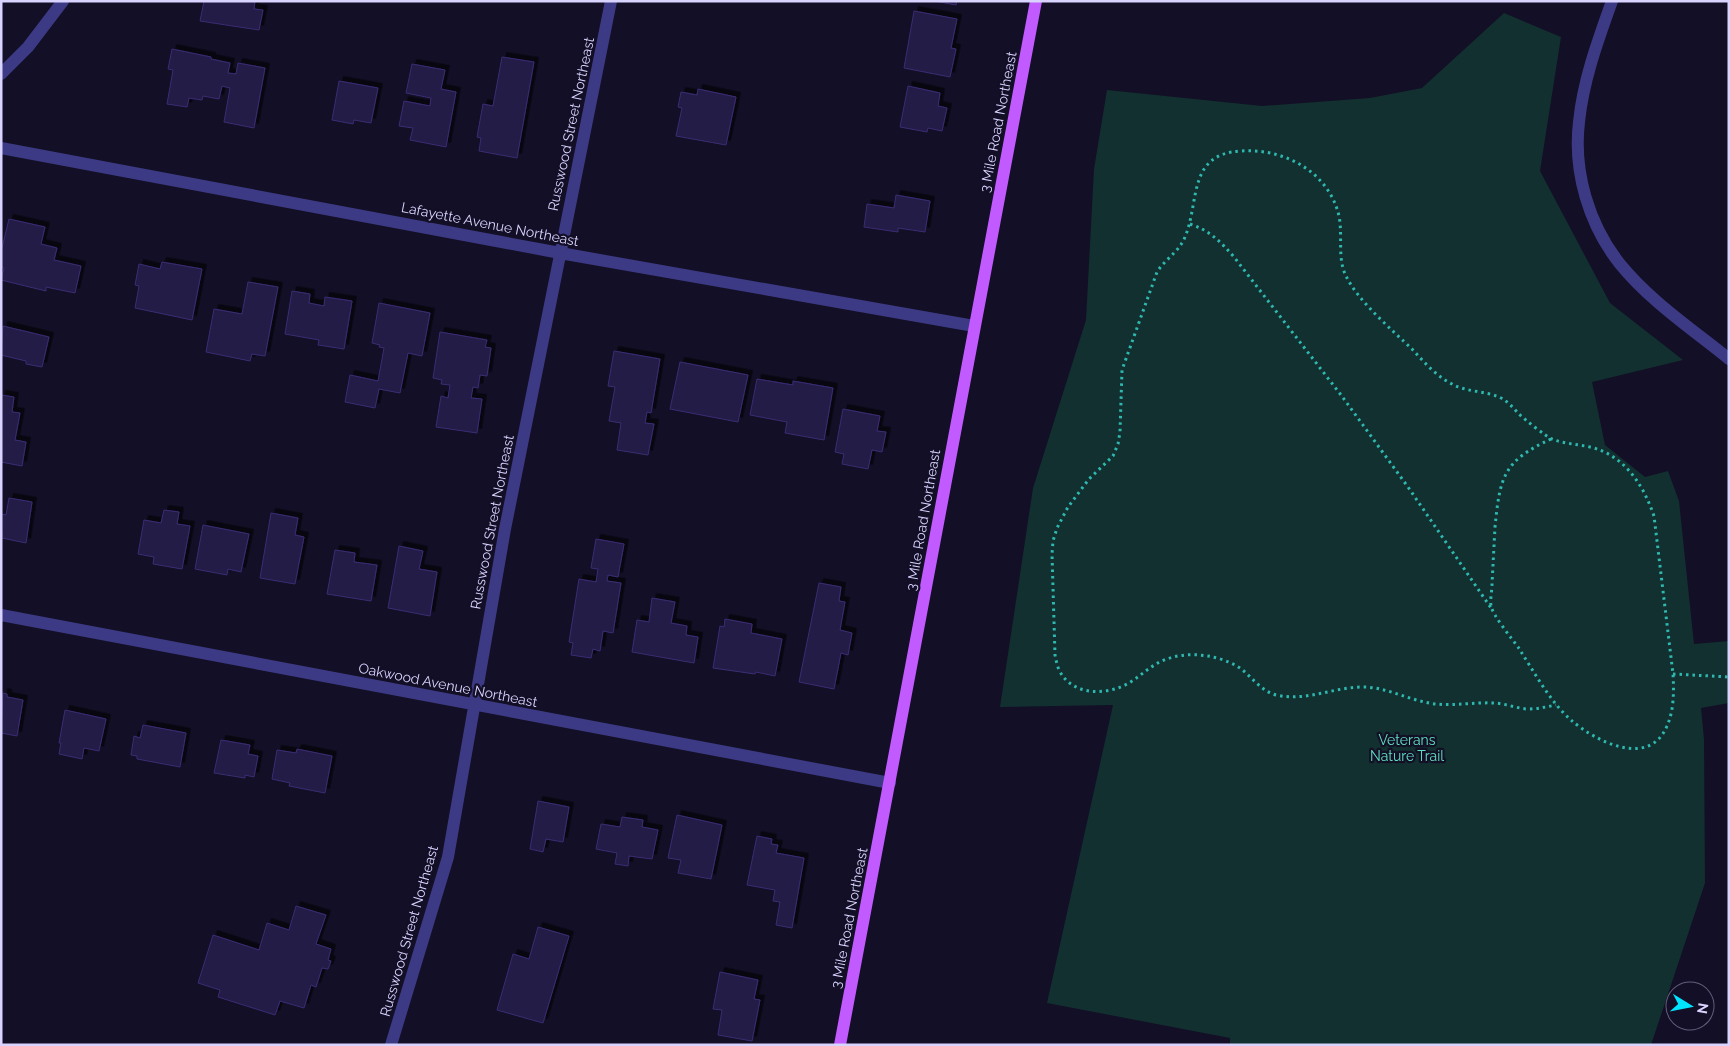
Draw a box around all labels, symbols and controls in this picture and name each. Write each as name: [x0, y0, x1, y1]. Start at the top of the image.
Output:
street label: Russwood Street Northeast: [545, 35, 597, 212]
street label: 3 Mile Road Northeast: [976, 50, 1020, 194]
street label: Lafayette Avenue Northeast: [400, 199, 580, 249]
street label: Russwood Street Northeast: [467, 433, 517, 611]
street label: 3 Mile Road Northeast: [903, 448, 943, 592]
street label: Oakwood Avenue Northeast: [357, 660, 539, 710]
park label: Veterans Nature Trail: [1370, 732, 1444, 764]
street label: Russwood Street Northeast: [377, 843, 441, 1018]
street label: 3 Mile Road Northeast: [827, 846, 871, 990]
north arrow: [1665, 981, 1715, 1031]
text: N: [1694, 1002, 1712, 1015]

